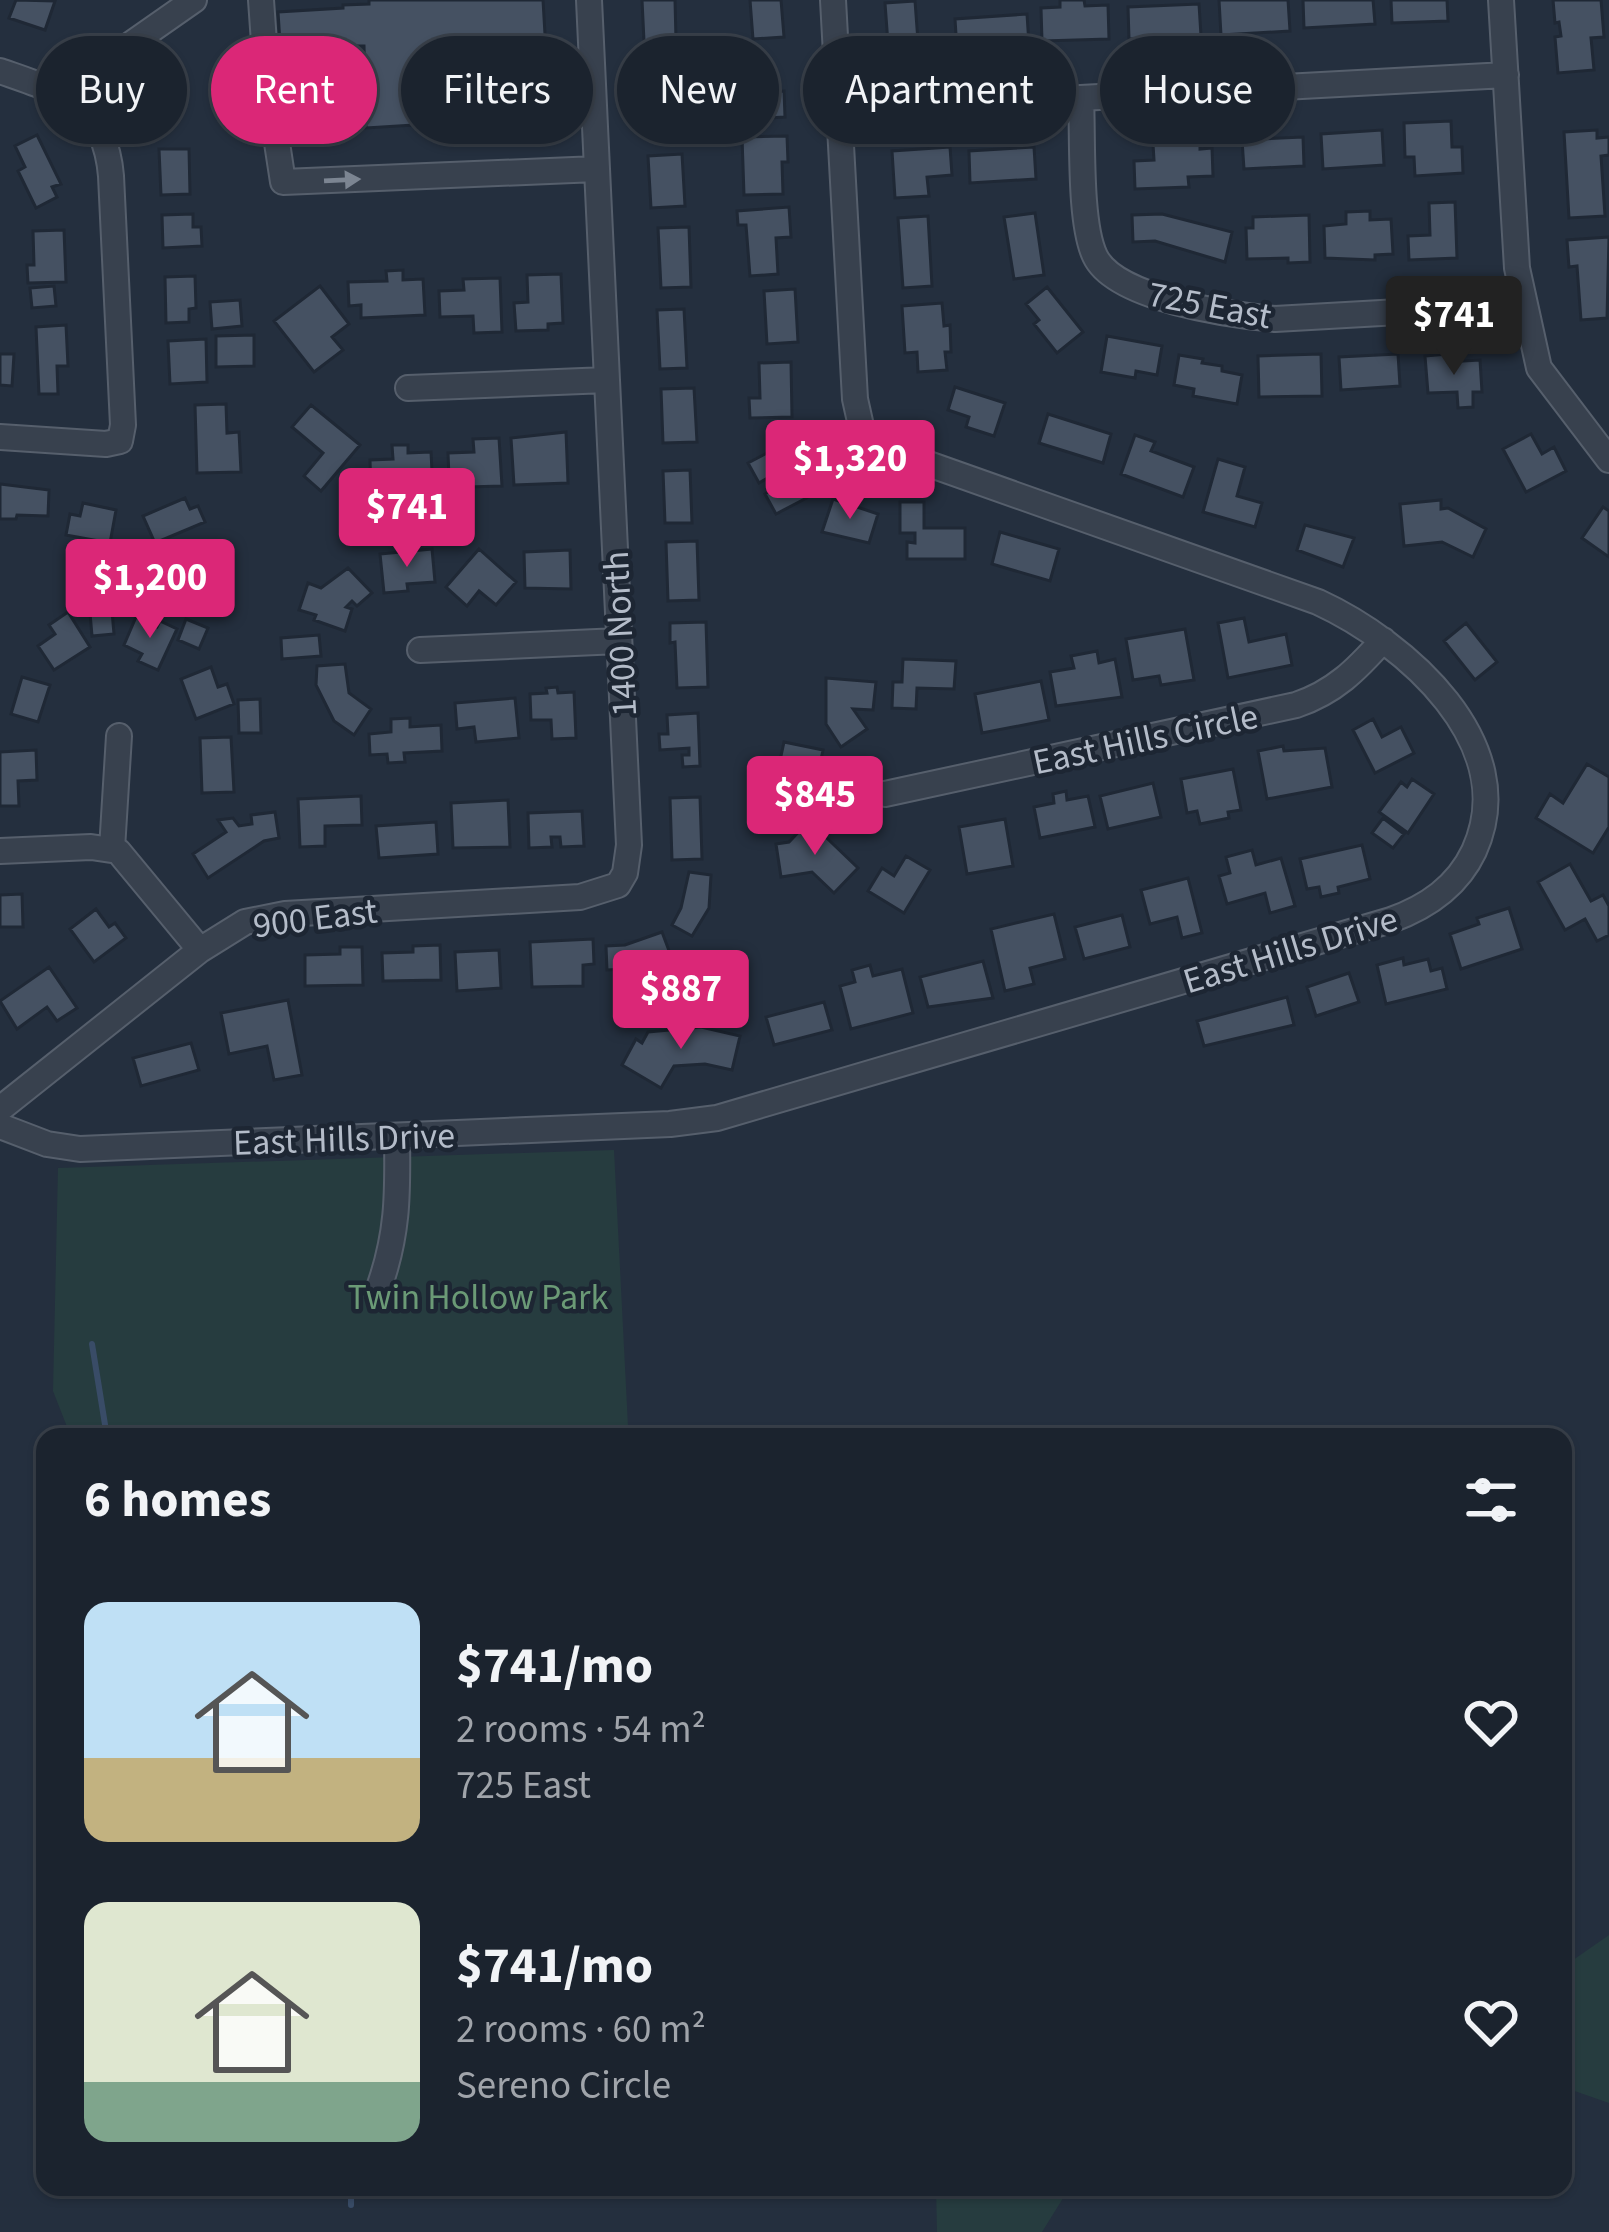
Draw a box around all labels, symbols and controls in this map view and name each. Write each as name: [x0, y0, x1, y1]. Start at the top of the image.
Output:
chip: Buy: [36, 36, 187, 144]
chip: Rent: [211, 36, 377, 144]
chip: Filters: [401, 36, 593, 144]
chip: New: [617, 36, 779, 144]
chip: Apartment: [803, 36, 1076, 144]
chip: House: [1100, 36, 1295, 144]
one-way arrow: [324, 170, 362, 189]
street label: 725 East: [1144, 269, 1276, 342]
pin: $741: [1383, 276, 1525, 378]
text: $741: [1413, 287, 1495, 343]
pin: $1,320: [752, 420, 948, 522]
text: $1,320: [793, 431, 907, 487]
pin: $741: [336, 468, 478, 570]
text: $741: [366, 479, 448, 535]
pin: $1,200: [52, 539, 248, 641]
text: $1,200: [93, 550, 207, 606]
street label: 1400 North: [591, 550, 650, 718]
street label: East Hills Circle: [1028, 691, 1263, 788]
pin: $845: [744, 756, 886, 858]
text: $845: [774, 767, 856, 823]
street label: 900 East: [250, 886, 380, 951]
street label: East Hills Drive: [1177, 894, 1404, 1007]
pin: $887: [610, 950, 752, 1052]
text: $887: [640, 961, 722, 1017]
street label: East Hills Drive: [232, 1110, 456, 1169]
park label: Twin Hollow Park: [348, 1272, 609, 1323]
text: 6 homes: [84, 1464, 271, 1536]
icon: filters: [1458, 1467, 1524, 1533]
text: $741/mo: [456, 1630, 653, 1702]
icon: home: [180, 1650, 324, 1794]
icon: heart: [1458, 1689, 1524, 1755]
text: 2 rooms · 54 m²: [456, 1702, 706, 1758]
text: 725 East: [456, 1758, 591, 1814]
text: $741/mo: [456, 1930, 653, 2002]
icon: home: [180, 1950, 324, 2094]
icon: heart: [1458, 1989, 1524, 2055]
text: 2 rooms · 60 m²: [456, 2002, 706, 2058]
text: Sereno Circle: [456, 2058, 671, 2114]

